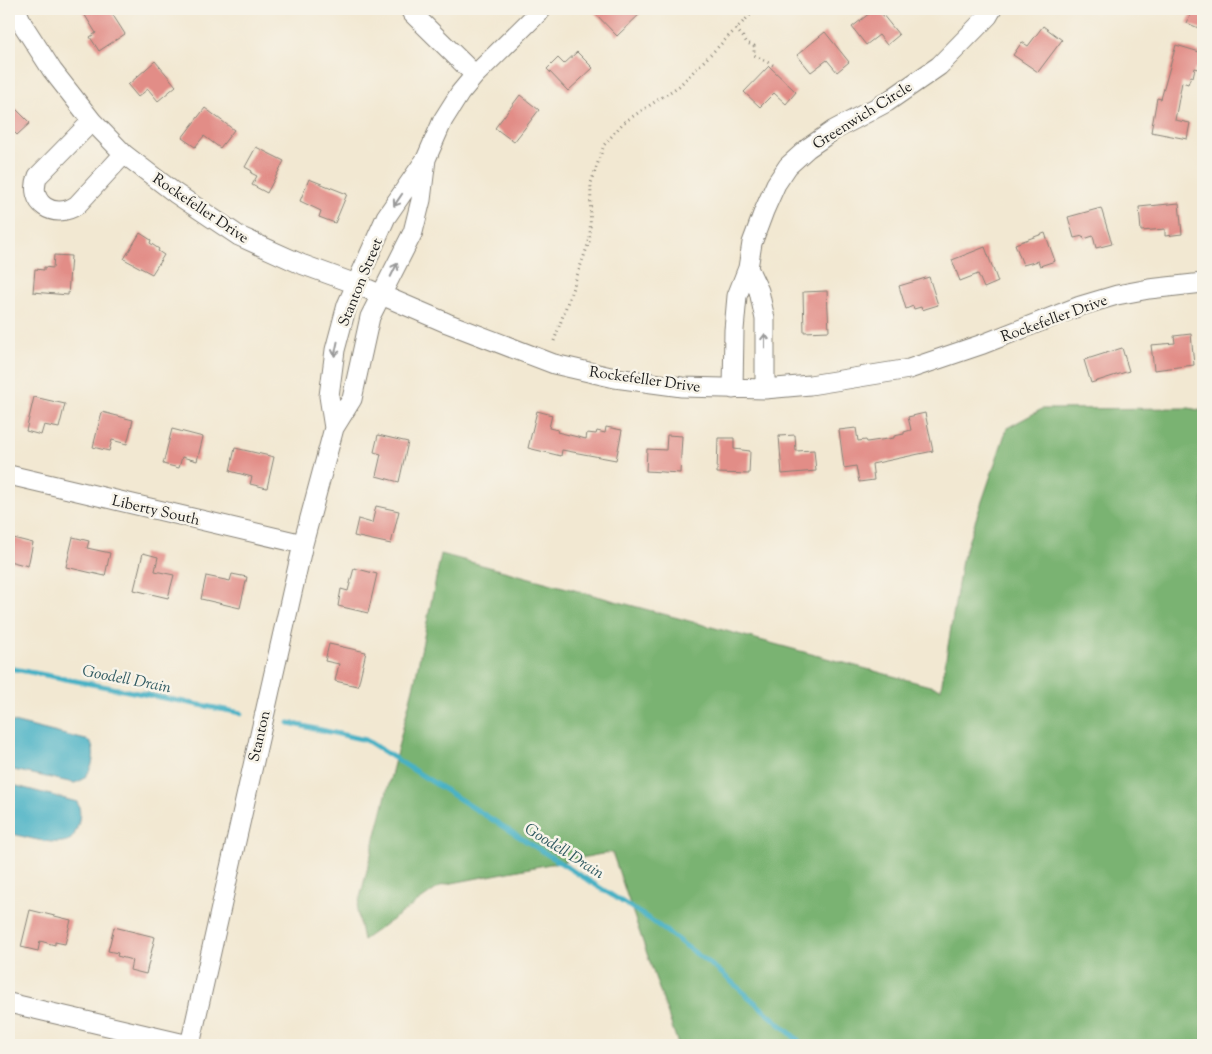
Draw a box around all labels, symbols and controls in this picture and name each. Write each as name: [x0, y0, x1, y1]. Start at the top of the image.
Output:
street label: Greenwich Circle: [809, 77, 917, 155]
street label: Rockefeller Drive: [148, 169, 252, 249]
one-way arrow: [393, 192, 403, 206]
street label: Stanton Street: [334, 235, 389, 330]
one-way arrow: [390, 263, 399, 278]
street label: Rockefeller Drive: [998, 290, 1111, 348]
one-way arrow: [760, 333, 770, 349]
one-way arrow: [330, 340, 340, 356]
street label: Rockefeller Drive: [588, 362, 702, 399]
street label: Liberty South: [110, 491, 202, 532]
water label: Goodell Drain: [80, 661, 174, 700]
street label: Stanton: [244, 709, 277, 764]
water label: Goodell Drain: [519, 818, 609, 886]

